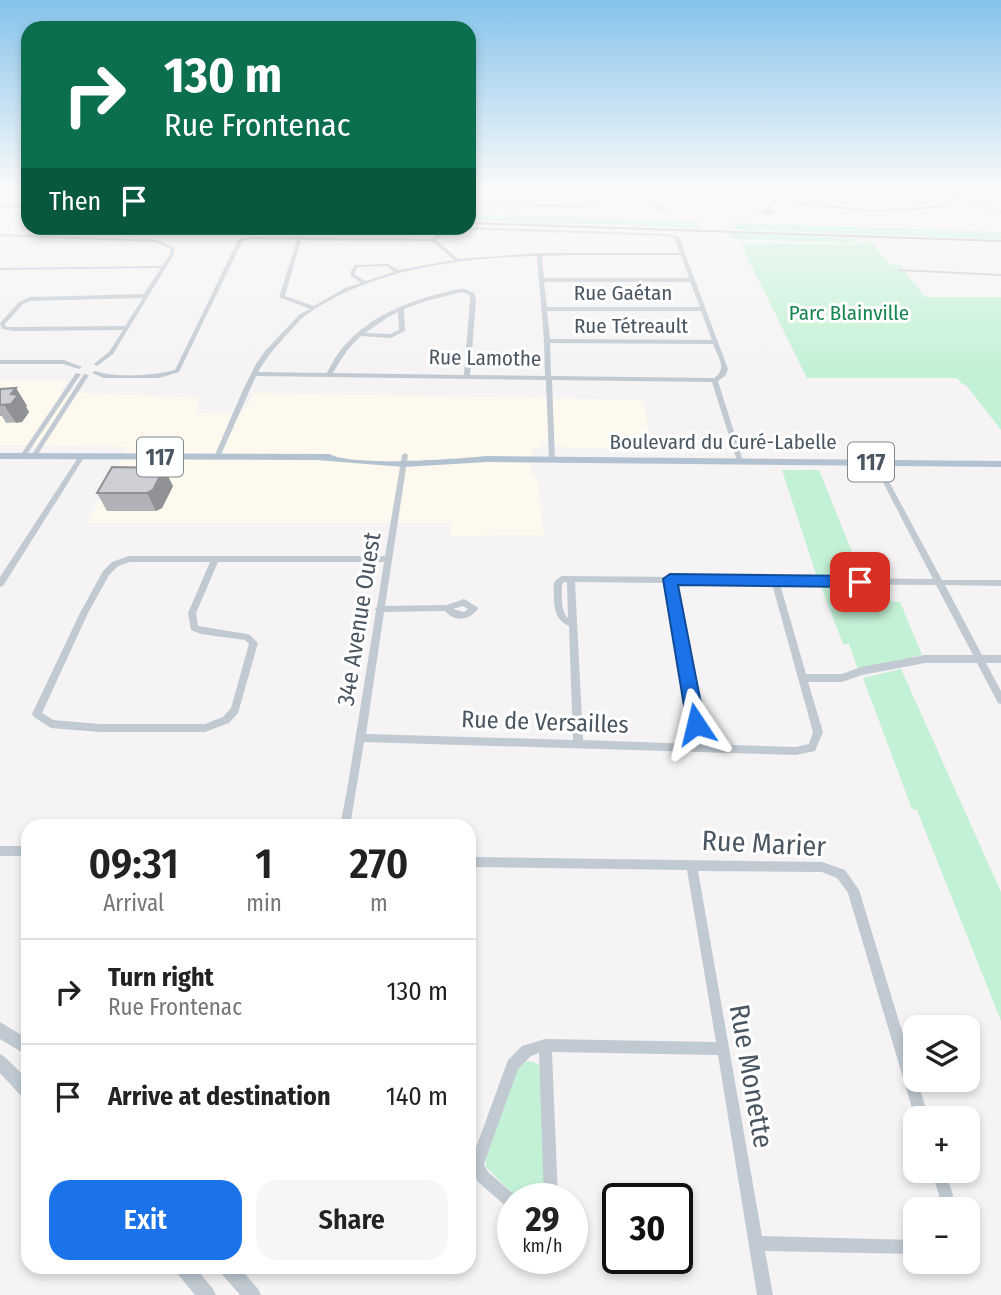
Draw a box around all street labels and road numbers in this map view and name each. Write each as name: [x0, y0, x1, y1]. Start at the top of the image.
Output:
street label: Rue Gaétan: [574, 280, 672, 306]
street label: Rue Tétreault: [574, 313, 688, 339]
street label: Rue Lamothe: [428, 344, 542, 372]
street label: Boulevard du Curé-Labelle: [609, 429, 837, 455]
road number: 117: [137, 438, 183, 477]
road number: 117: [848, 442, 894, 482]
street label: 34e Avenue Ouest: [331, 530, 387, 708]
street label: Rue de Versailles: [461, 705, 629, 739]
street label: Rue Marier: [701, 824, 827, 863]
street label: Rue Monette: [723, 1002, 780, 1150]

